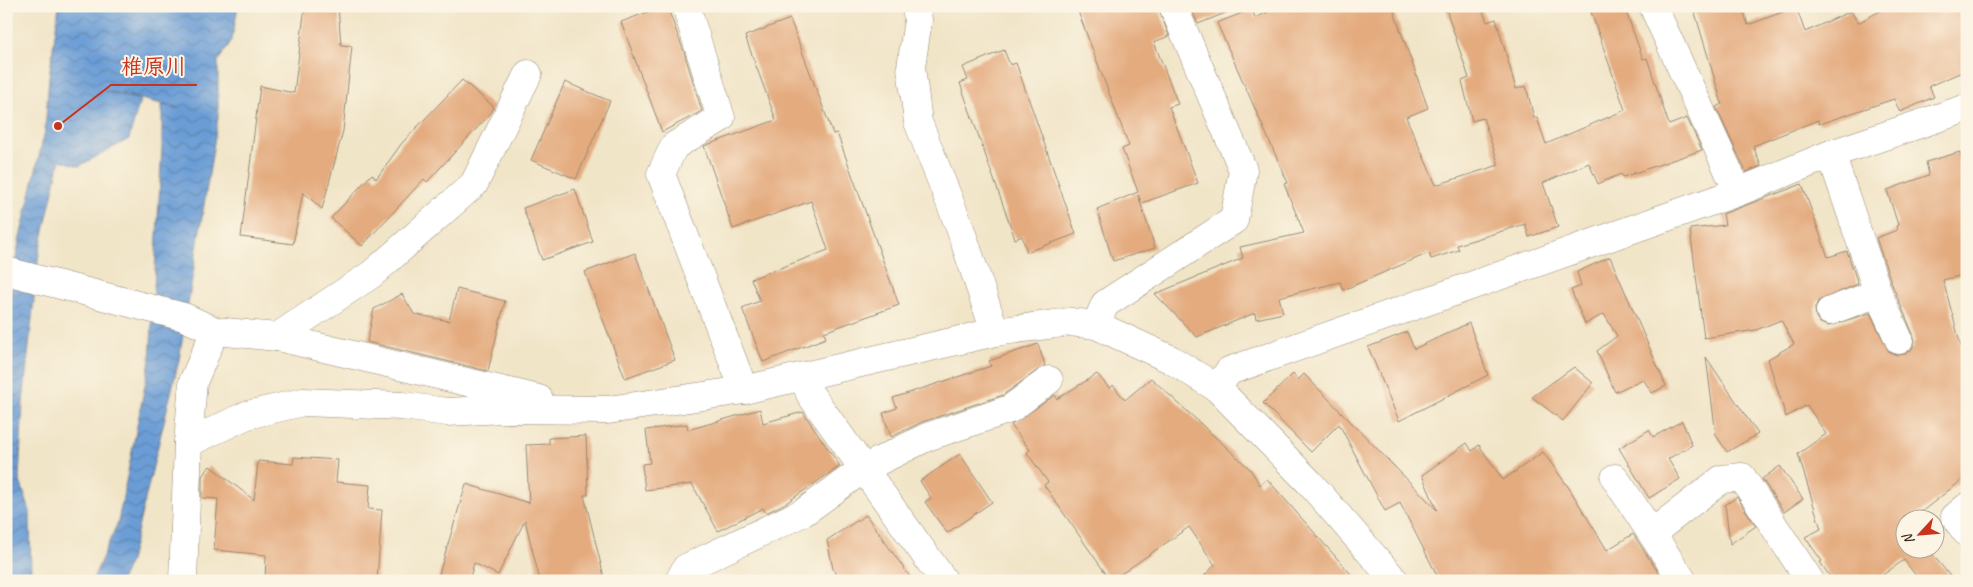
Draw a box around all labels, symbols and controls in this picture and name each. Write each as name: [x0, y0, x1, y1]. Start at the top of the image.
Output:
callout: 椎原川: [111, 48, 197, 85]
text: 椎原川: [121, 53, 187, 81]
north arrow: [1896, 510, 1946, 560]
text: N: [1898, 530, 1918, 547]

